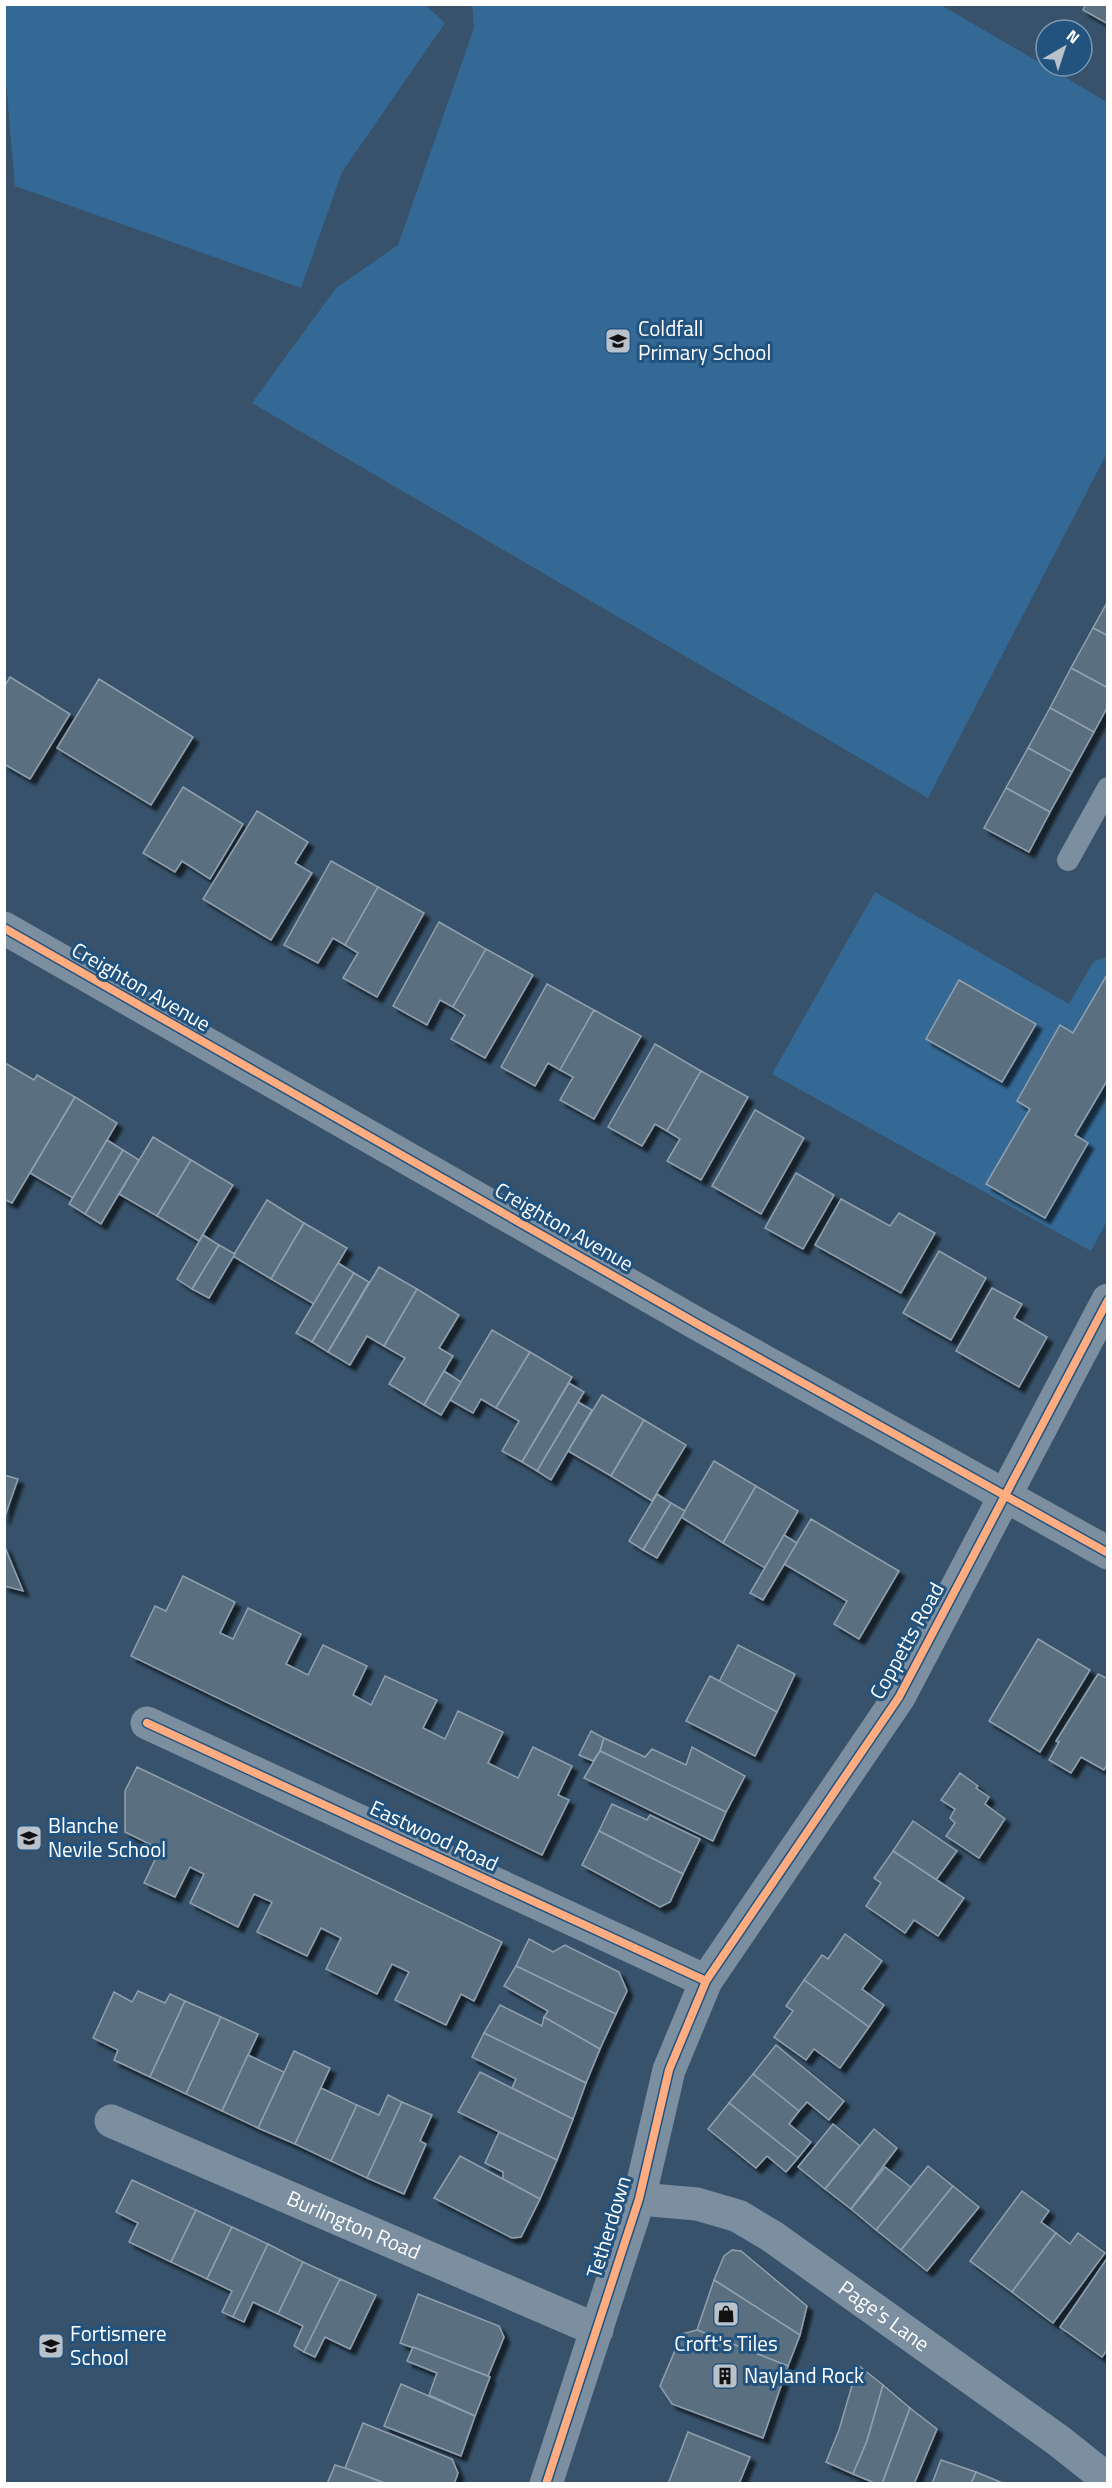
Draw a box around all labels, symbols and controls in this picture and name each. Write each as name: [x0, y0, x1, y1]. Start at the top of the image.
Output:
north arrow: [1034, 18, 1094, 78]
text: N: [1062, 24, 1085, 49]
place label: Coldfall Primary School: [638, 312, 771, 368]
school or university icon: Coldfall Primary School: [603, 326, 633, 356]
street label: Creighton Avenue: [66, 933, 217, 1039]
street label: Creighton Avenue: [489, 1173, 640, 1279]
street label: Coppetts Road: [861, 1576, 952, 1705]
street label: Eastwood Road: [365, 1791, 504, 1879]
place label: Blanche Nevile School: [48, 1809, 166, 1865]
school or university icon: Blanche Nevile School: [14, 1823, 44, 1853]
street label: Tetherdown: [577, 2172, 639, 2282]
street label: Burlington Road: [282, 2181, 426, 2267]
street label: Page's Lane: [832, 2272, 937, 2359]
shop icon: Croft's Tiles: [711, 2299, 741, 2329]
place label: Fortismere School: [70, 2317, 167, 2373]
place label: Croft's Tiles: [674, 2327, 778, 2359]
school or university icon: Fortismere School: [36, 2331, 66, 2361]
place label: Nayland Rock: [744, 2359, 864, 2391]
building icon: Nayland Rock: [710, 2361, 740, 2391]

